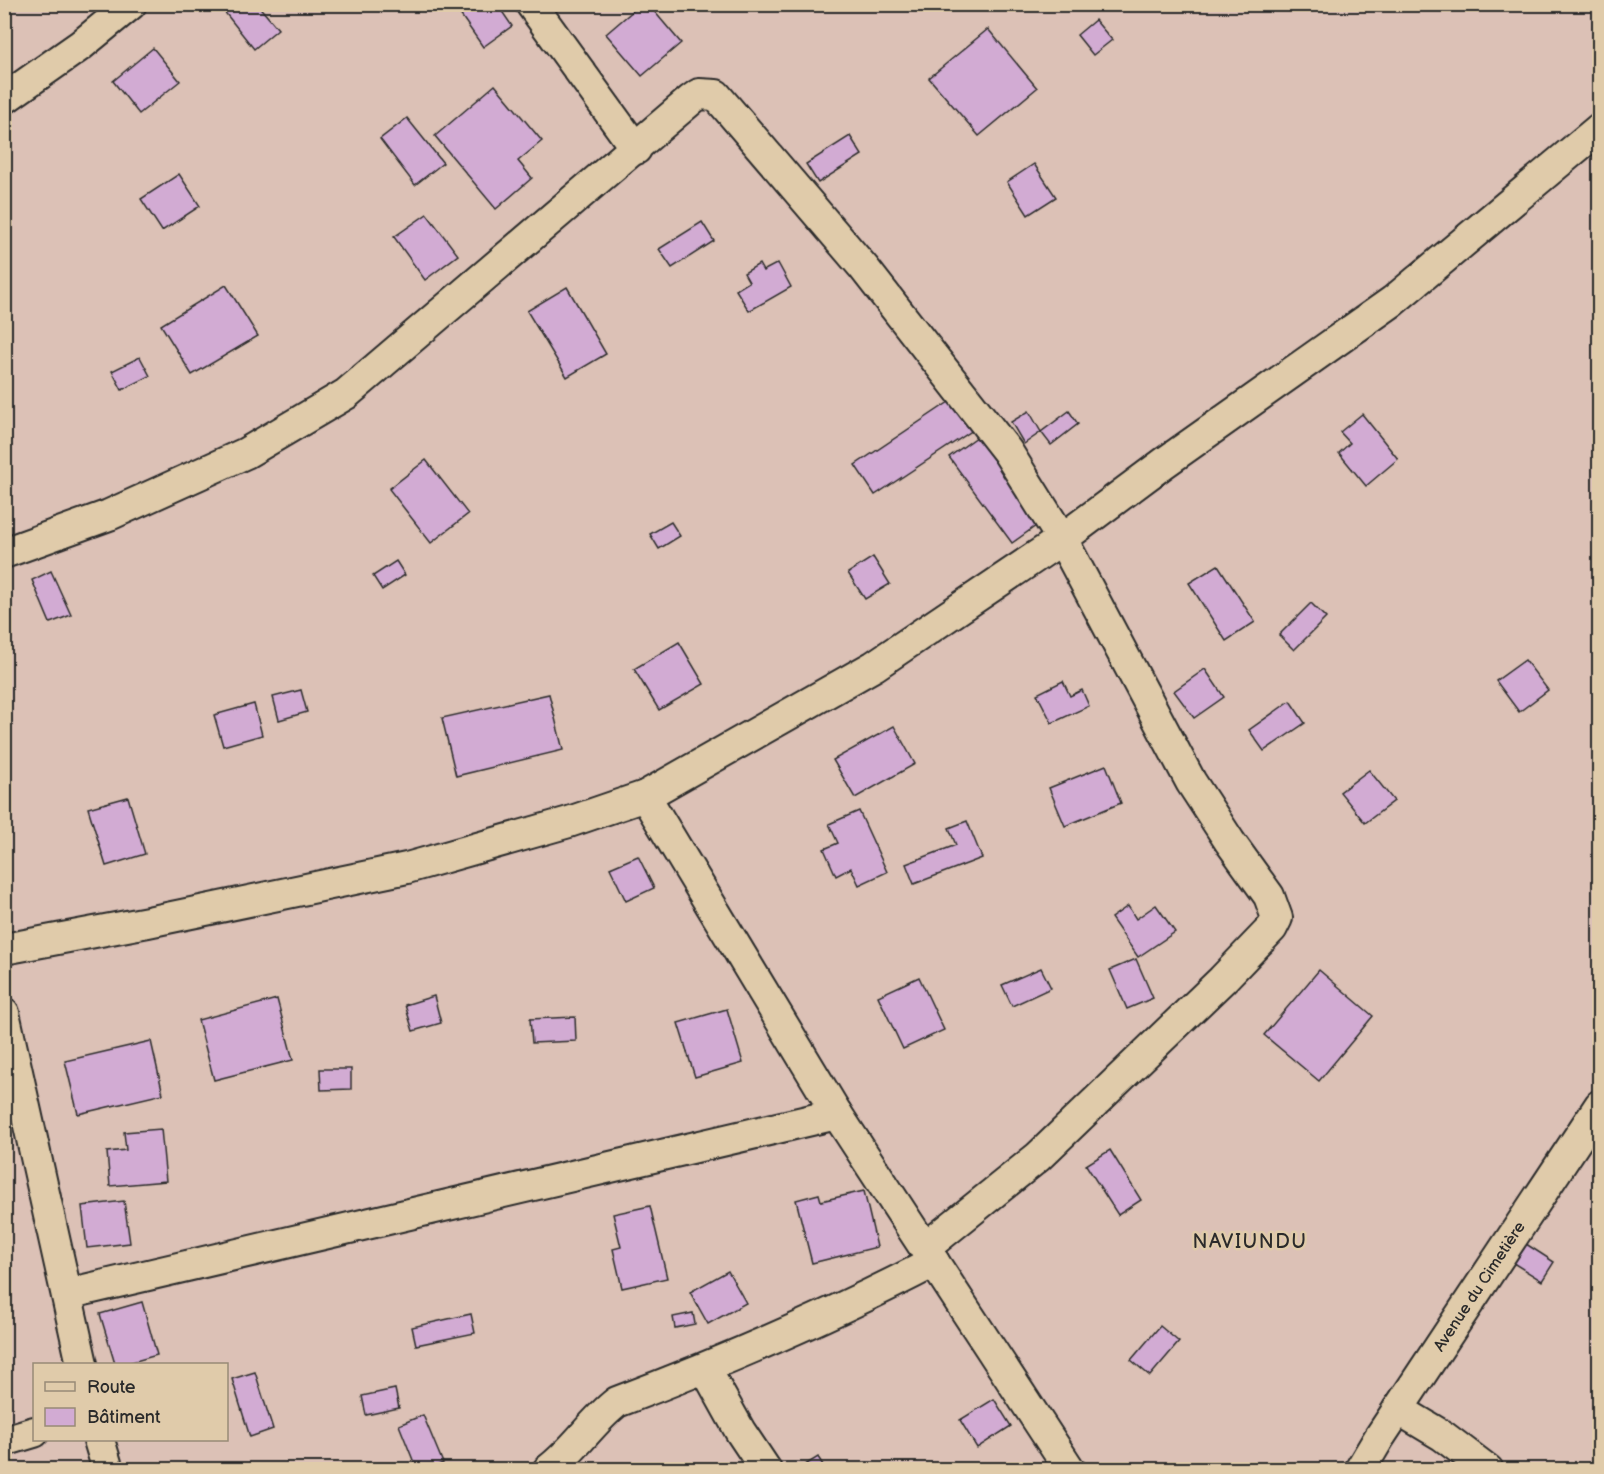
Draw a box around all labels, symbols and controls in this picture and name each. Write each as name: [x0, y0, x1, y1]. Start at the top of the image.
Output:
street label: Avenue du Cimetière: [1430, 1218, 1530, 1355]
district label: NAVIUNDU: [1192, 1230, 1308, 1254]
legend: [33, 1363, 228, 1441]
text: Route: [87, 1377, 136, 1398]
text: Bâtiment: [87, 1407, 161, 1428]

